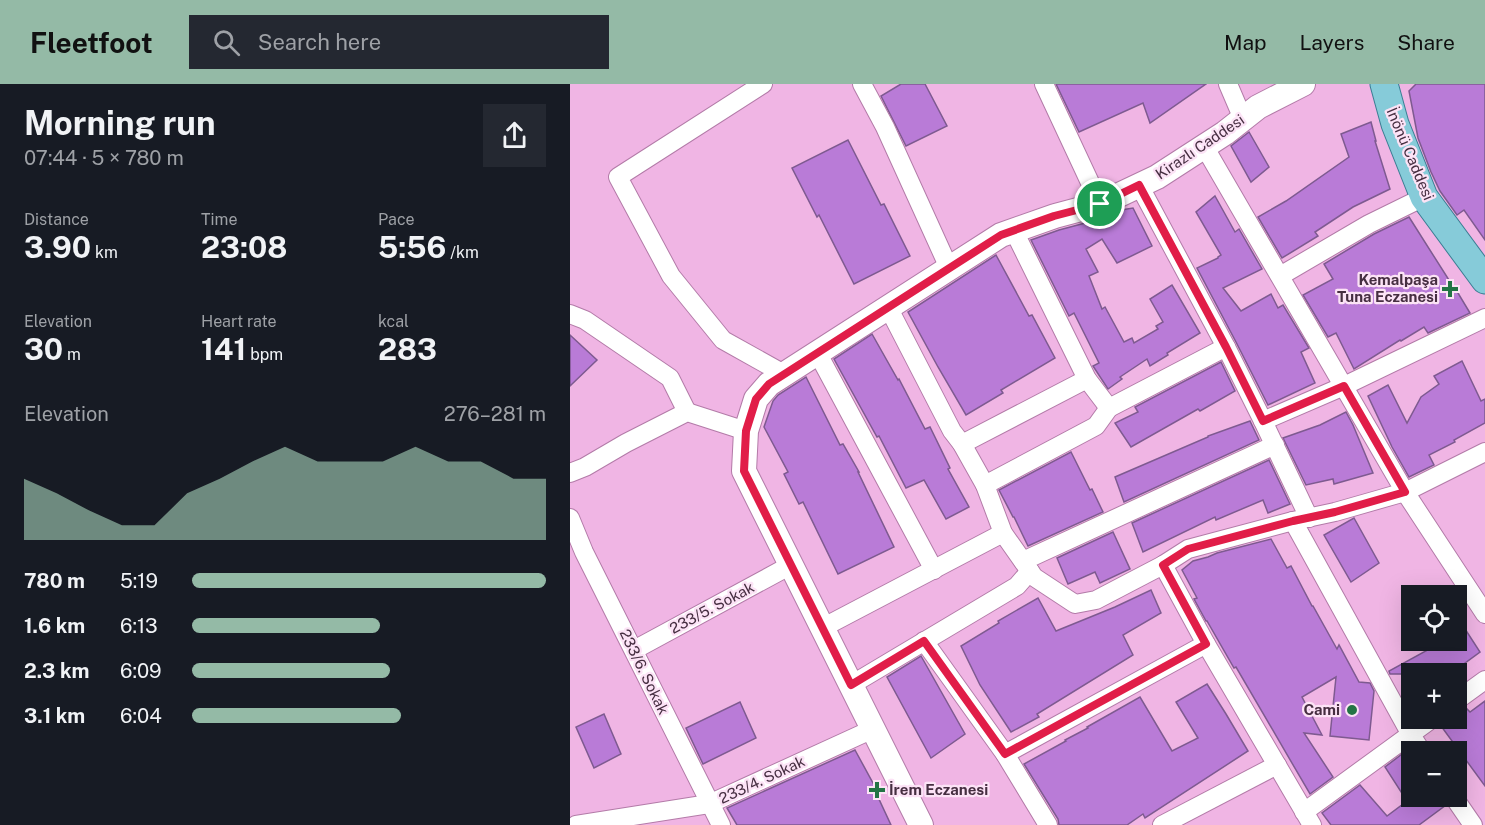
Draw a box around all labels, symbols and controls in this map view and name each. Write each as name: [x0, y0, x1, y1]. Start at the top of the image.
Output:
search box: [189, 15, 609, 69]
text: Fleetfoot: [30, 26, 153, 59]
icon: search: [210, 26, 243, 59]
text: Search here: [258, 29, 381, 55]
text: Map: [1224, 30, 1267, 55]
text: Layers: [1300, 30, 1364, 55]
text: Share: [1397, 30, 1455, 55]
text: Morning run: [24, 104, 216, 142]
button: share: [483, 104, 546, 167]
street label: İnönü Caddesi: [1383, 105, 1438, 202]
street label: Kirazlı Caddesi: [1152, 111, 1247, 182]
text: 07:44 · 5 × 780 m: [24, 146, 184, 170]
pin: [1074, 178, 1125, 229]
icon: arrive: [1083, 187, 1116, 220]
text: Distance: [24, 210, 89, 229]
text: Time: [201, 210, 237, 229]
text: Pace: [378, 210, 415, 229]
text: 3.90: [24, 229, 91, 265]
text: 23:08: [201, 229, 287, 265]
text: 5:56: [378, 229, 446, 265]
text: km: [91, 243, 118, 262]
text: /km: [446, 243, 479, 262]
place label: Kemalpaşa Tuna Eczanesi: [1337, 271, 1438, 305]
marker: Kemalpaşa Tuna Eczanesi: [1443, 282, 1457, 296]
text: Elevation: [24, 312, 92, 331]
text: Heart rate: [201, 312, 277, 331]
text: kcal: [378, 312, 409, 331]
text: 30: [24, 331, 63, 367]
text: 141: [201, 331, 246, 367]
text: 283: [378, 331, 437, 367]
text: m: [63, 345, 81, 364]
text: bpm: [246, 345, 283, 364]
text: Elevation: [24, 402, 109, 426]
text: 276–281 m: [444, 402, 546, 426]
text: 780 m: [24, 569, 85, 593]
text: 5:19: [120, 569, 158, 593]
street label: 233/5. Sokak: [667, 578, 757, 637]
map controls: [1401, 585, 1467, 807]
button: locate: [1401, 585, 1467, 651]
text: 1.6 km: [24, 614, 85, 638]
text: 6:13: [120, 614, 158, 638]
street label: 233/6. Sokak: [616, 626, 672, 717]
text: 2.3 km: [24, 659, 89, 683]
text: 6:09: [120, 659, 162, 683]
button: +: [1401, 663, 1467, 729]
place label: Cami: [1304, 701, 1340, 718]
marker: Cami: [1345, 703, 1359, 717]
text: 3.1 km: [24, 704, 85, 728]
text: 6:04: [120, 704, 162, 728]
button: −: [1401, 741, 1467, 807]
street label: 233/4. Sokak: [716, 752, 807, 807]
place label: İrem Eczanesi: [889, 781, 988, 798]
marker: İrem Eczanesi: [870, 783, 884, 797]

